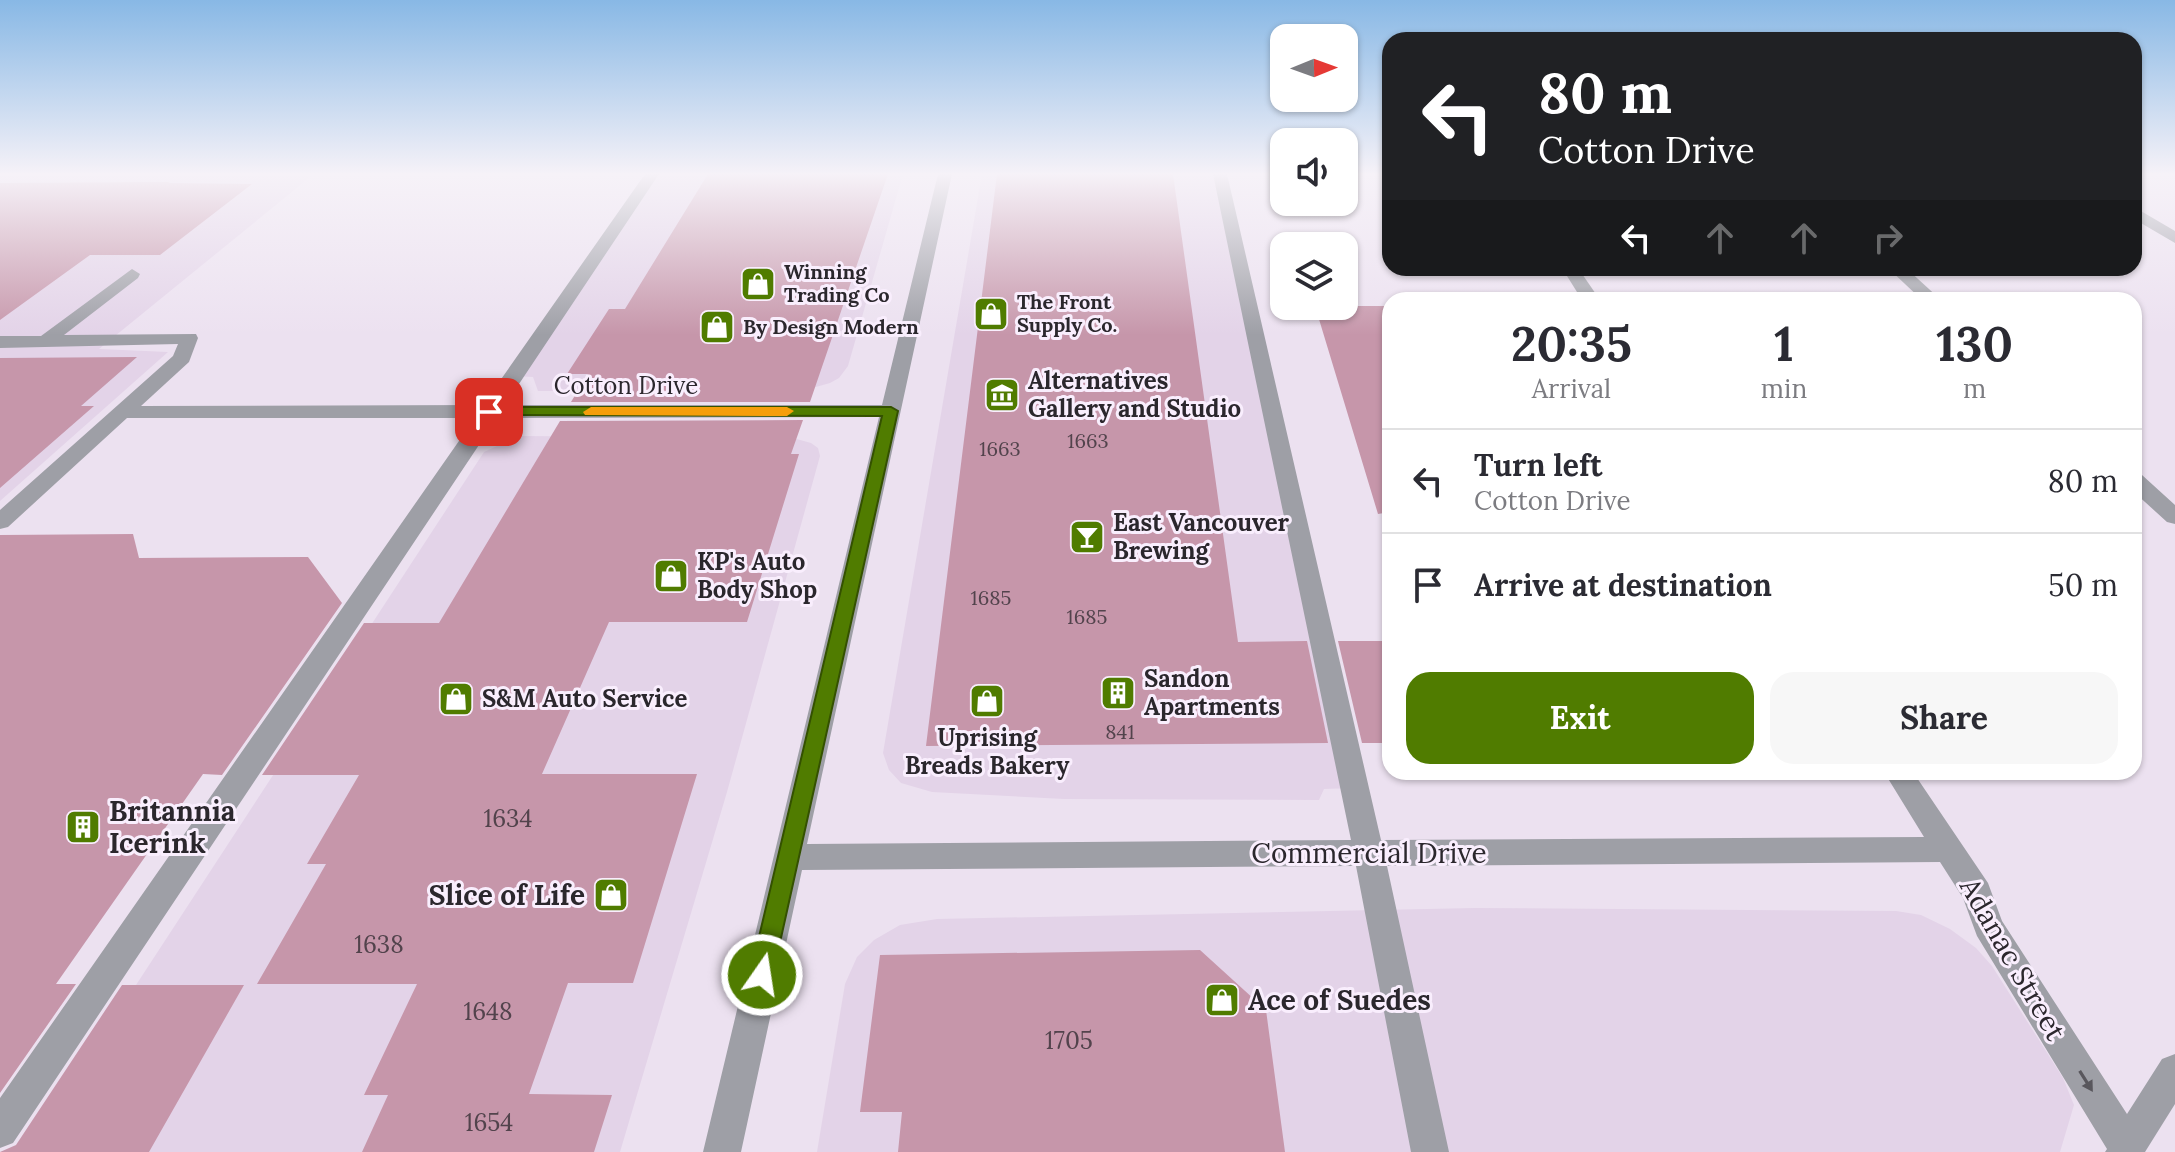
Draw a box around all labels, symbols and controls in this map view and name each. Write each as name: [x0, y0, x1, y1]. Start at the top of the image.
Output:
north arrow: [1270, 24, 1358, 112]
map controls: [1270, 24, 1358, 320]
text: 80 m: [1538, 57, 1672, 128]
icon: left: [1406, 64, 1510, 168]
text: Cotton Drive: [1538, 127, 1755, 173]
button: sound: [1270, 128, 1358, 216]
icon: left: [1614, 216, 1658, 260]
icon: ahead: [1698, 216, 1742, 260]
icon: ahead: [1782, 216, 1826, 260]
icon: right: [1866, 216, 1910, 260]
button: layers: [1270, 232, 1358, 320]
place label: Winning Trading Co: [784, 259, 890, 307]
shop icon: Winning Trading Co: [739, 265, 777, 303]
place label: The Front Supply Co.: [1017, 289, 1117, 337]
shop icon: The Front Supply Co.: [972, 295, 1010, 333]
shop icon: By Design Modern: [698, 308, 736, 346]
text: 20:35: [1511, 313, 1632, 374]
text: 1: [1774, 313, 1794, 374]
text: 130: [1936, 313, 2013, 374]
place label: By Design Modern: [743, 314, 919, 339]
place label: Alternatives Gallery and Studio: [1028, 365, 1241, 424]
street label: Cotton Drive: [554, 370, 698, 401]
text: Arrival: [1532, 372, 1611, 405]
text: min: [1761, 372, 1807, 405]
text: m: [1963, 372, 1986, 405]
museum icon: Alternatives Gallery and Studio: [983, 376, 1021, 414]
pin: [455, 378, 523, 446]
icon: arrive: [467, 390, 511, 434]
house number: 1663: [1067, 428, 1109, 453]
house number: 1663: [979, 436, 1021, 461]
text: Turn left: [1474, 446, 1602, 484]
icon: left: [1406, 459, 1450, 503]
text: 80 m: [2048, 462, 2118, 500]
text: Cotton Drive: [1474, 484, 1631, 517]
place label: East Vancouver Brewing: [1113, 507, 1290, 566]
bar icon: East Vancouver Brewing: [1068, 518, 1106, 556]
place label: KP's Auto Body Shop: [697, 546, 817, 605]
shop icon: KP's Auto Body Shop: [652, 557, 690, 595]
icon: arrive: [1406, 563, 1450, 607]
text: Arrive at destination: [1474, 566, 1772, 604]
text: 50 m: [2048, 566, 2118, 604]
house number: 1685: [971, 585, 1011, 610]
house number: 1685: [1067, 604, 1107, 629]
place label: Sandon Apartments: [1144, 663, 1280, 722]
button: Exit: [1406, 672, 1754, 764]
button: Share: [1770, 672, 2118, 764]
building icon: Sandon Apartments: [1099, 674, 1137, 712]
shop icon: S&M Auto Service: [437, 680, 475, 718]
shop icon: Uprising Breads Bakery: [968, 682, 1006, 720]
place label: S&M Auto Service: [482, 683, 688, 714]
house number: 841: [1105, 719, 1135, 744]
place label: Uprising Breads Bakery: [905, 722, 1070, 781]
place label: Britannia Icerink: [109, 793, 236, 861]
house number: 1634: [484, 803, 532, 834]
building icon: Britannia Icerink: [64, 808, 102, 846]
street label: Commercial Drive: [1251, 835, 1487, 871]
street label: Adanac Street: [1951, 870, 2074, 1047]
shop icon: Slice of Life: [592, 876, 630, 914]
place label: Slice of Life: [429, 877, 585, 913]
house number: 1638: [354, 929, 404, 960]
position arrow: [720, 933, 804, 1017]
shop icon: Ace of Suedes: [1203, 981, 1241, 1019]
place label: Ace of Suedes: [1248, 982, 1431, 1018]
house number: 1648: [463, 996, 513, 1027]
house number: 1705: [1045, 1025, 1093, 1056]
one-way arrow: [2078, 1070, 2092, 1092]
house number: 1654: [465, 1107, 513, 1138]

